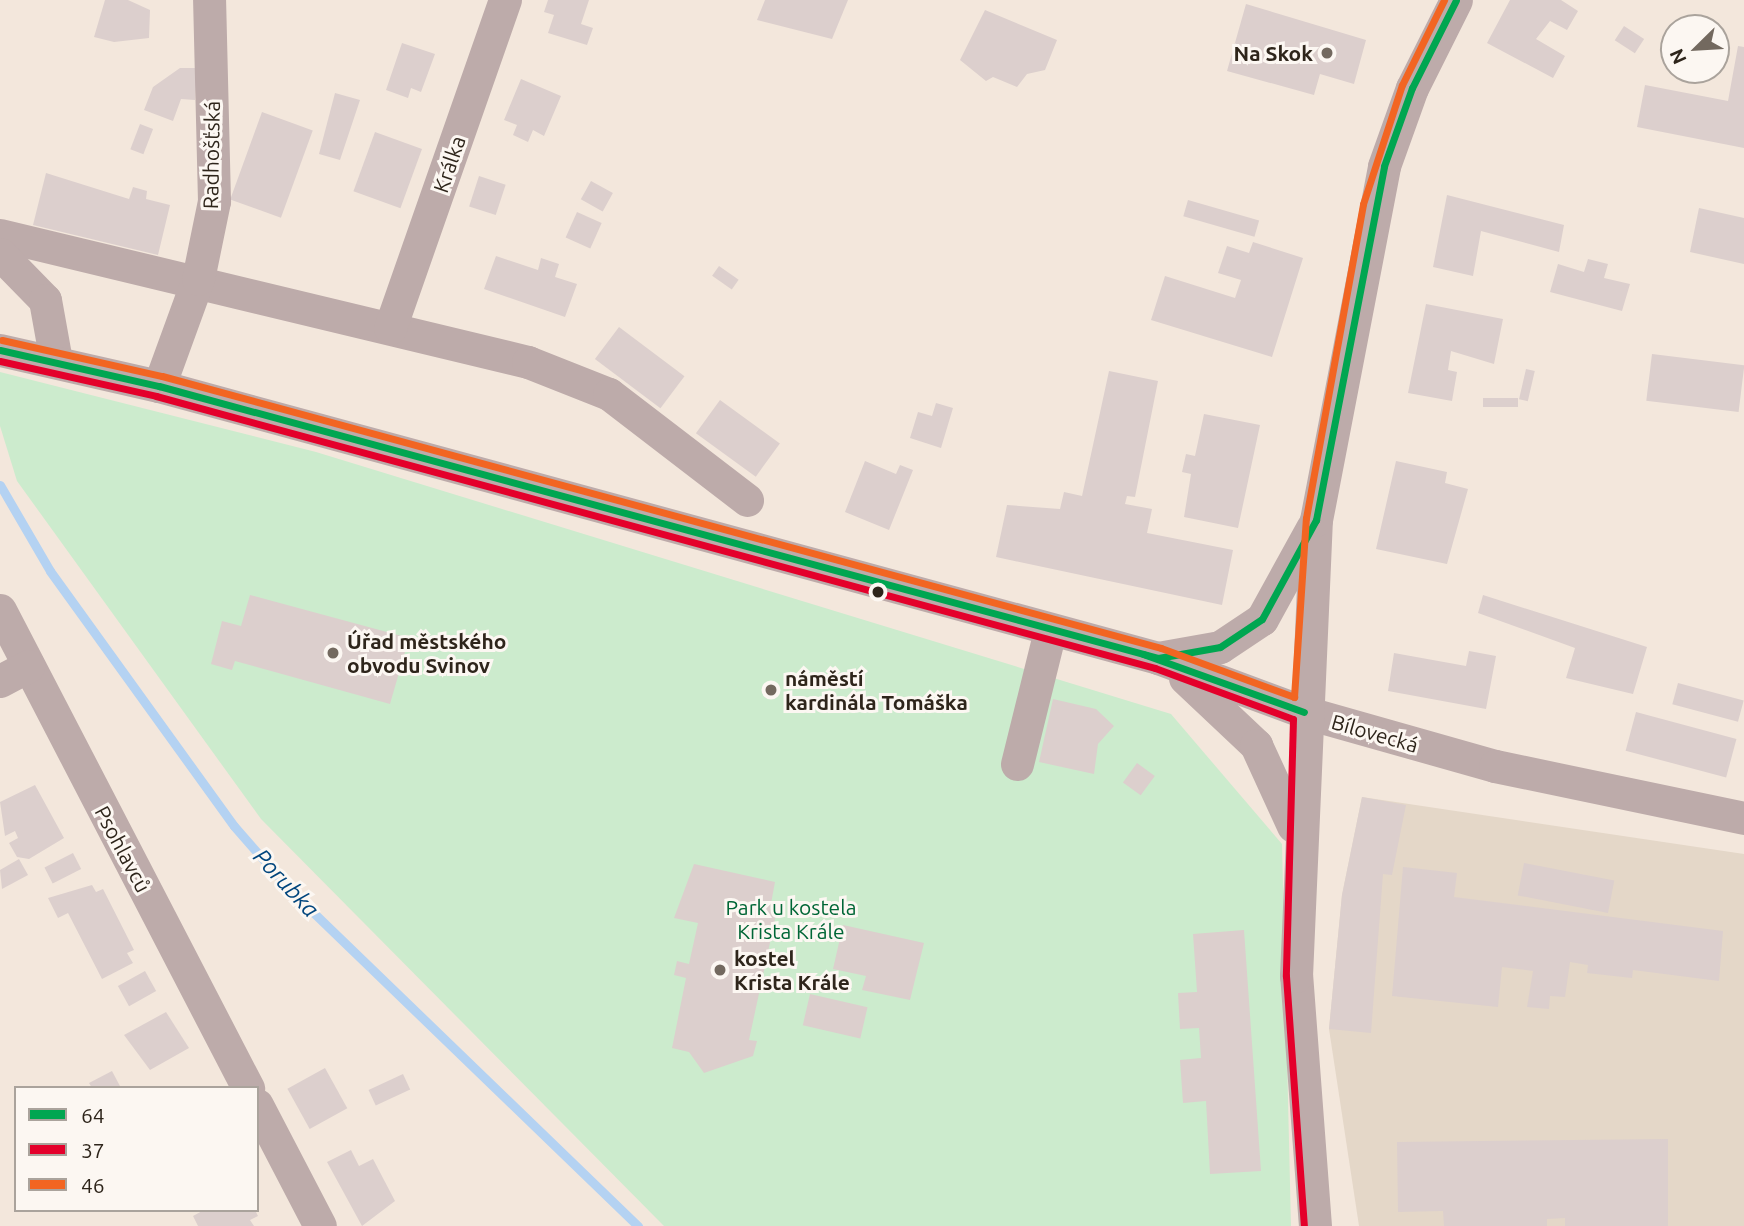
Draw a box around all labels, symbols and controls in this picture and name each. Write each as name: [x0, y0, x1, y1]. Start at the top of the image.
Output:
north arrow: [1660, 14, 1730, 84]
place label: Na Skok: [1233, 40, 1313, 66]
marker: Na Skok: [1319, 45, 1335, 61]
text: N: [1665, 46, 1691, 68]
street label: Radhošťská: [197, 101, 225, 209]
street label: Králka: [428, 132, 470, 196]
unlabelled marker: [871, 585, 885, 599]
place label: Úřad městského obvodu Svinov: [347, 628, 506, 678]
marker: Úřad městského obvodu Svinov: [325, 645, 341, 661]
place label: náměstí kardinála Tomáška: [785, 665, 968, 715]
marker: náměstí kardinála Tomáška: [763, 682, 779, 698]
street label: Bílovecká: [1329, 709, 1421, 757]
street label: Psohlavců: [90, 801, 156, 897]
water label: Porubka: [247, 843, 325, 923]
park label: Park u kostela Krista Krále: [725, 894, 857, 944]
place label: kostel Krista Krále: [734, 945, 850, 995]
marker: kostel Krista Krále: [712, 962, 728, 978]
legend: [14, 1086, 259, 1212]
text: 64: [81, 1103, 105, 1127]
text: 37: [81, 1138, 105, 1162]
text: 46: [81, 1173, 105, 1197]

